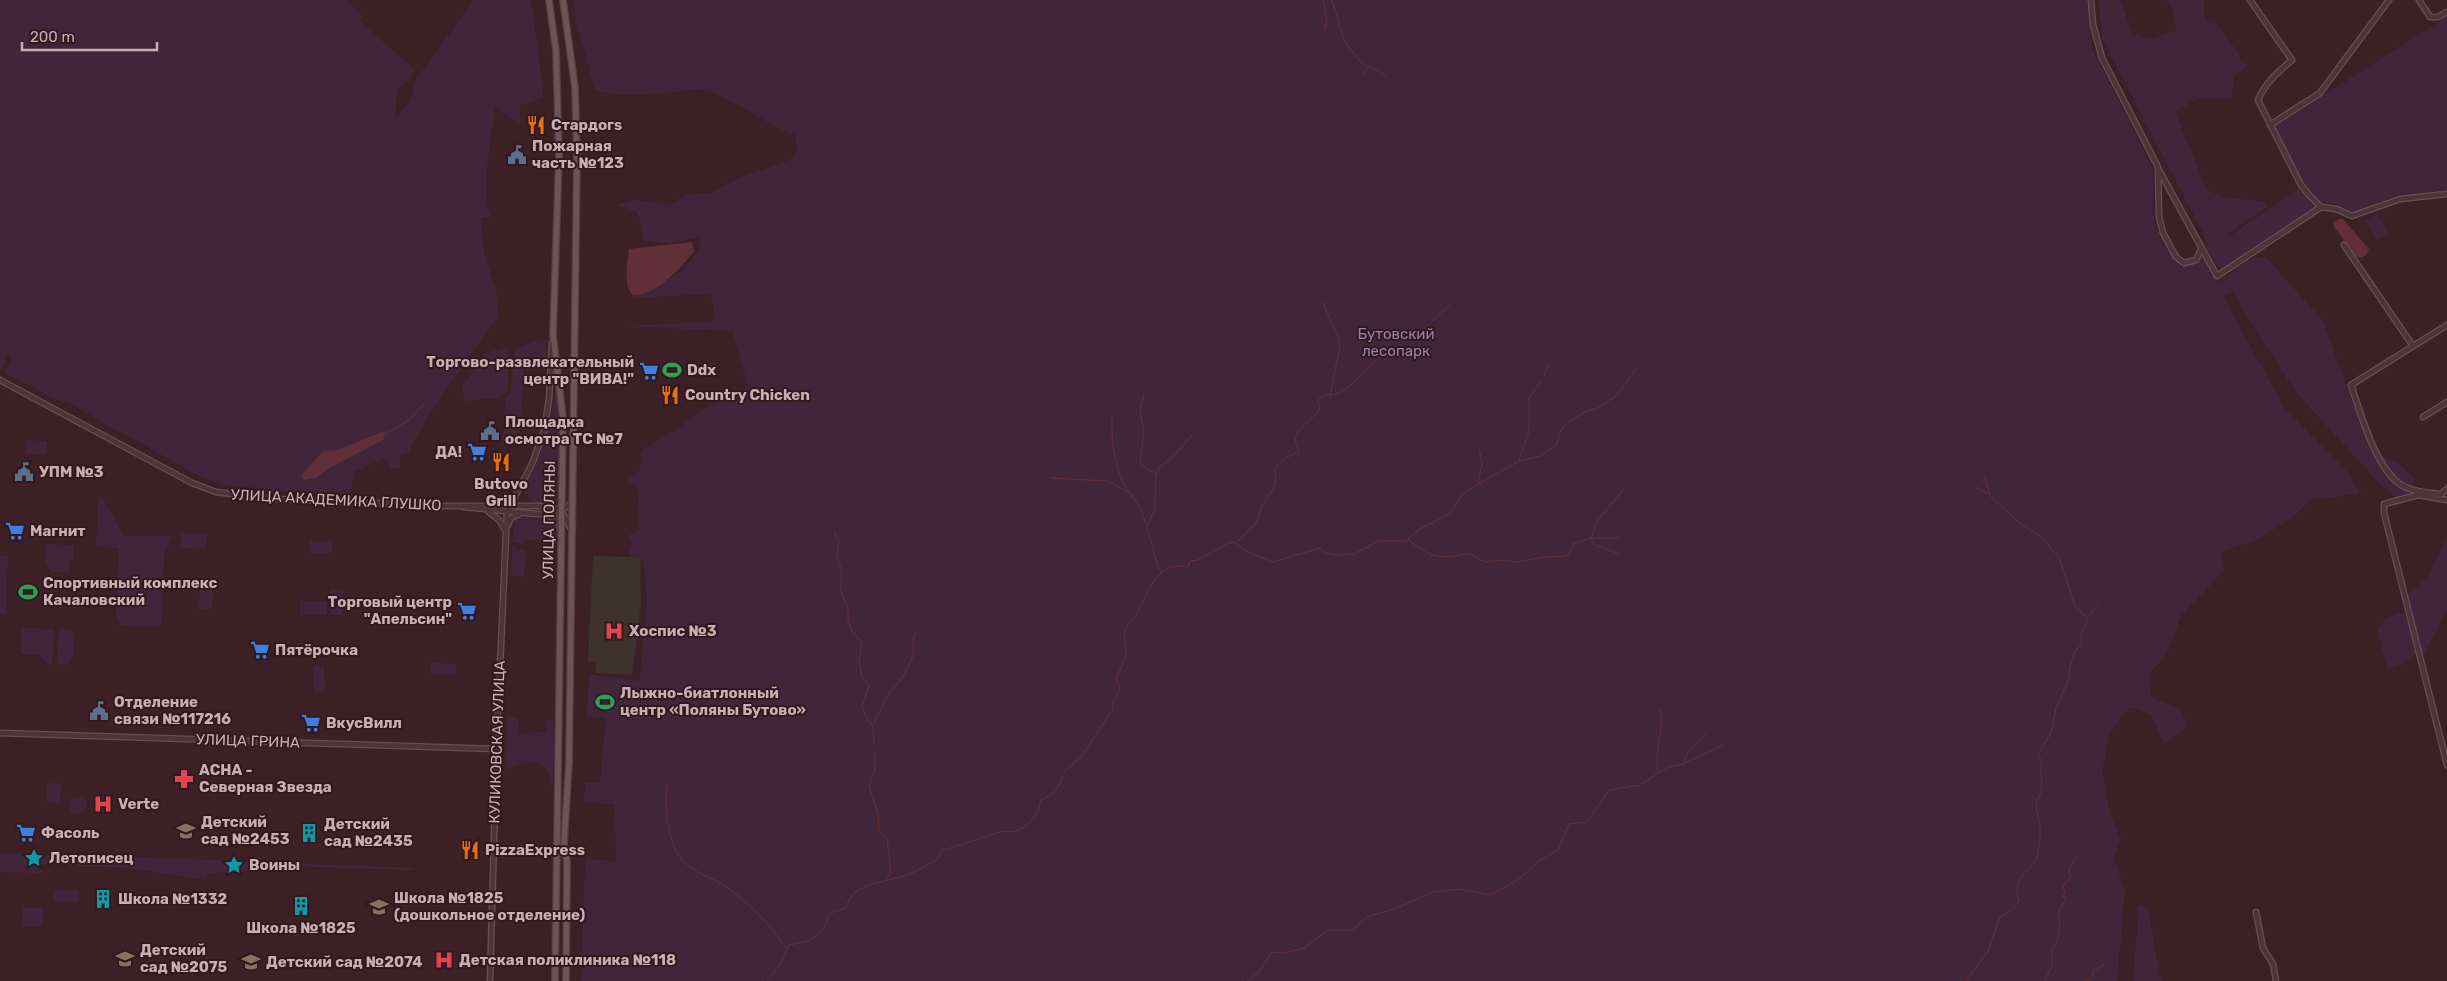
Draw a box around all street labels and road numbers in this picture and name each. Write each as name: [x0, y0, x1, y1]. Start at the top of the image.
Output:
street label: УЛИЦА ПОЛЯНЫ: [539, 460, 559, 580]
street label: УЛИЦА АКАДЕМИКА ГЛУШКО: [230, 485, 442, 515]
street label: КУЛИКОВСКАЯ УЛИЦА: [485, 660, 509, 824]
street label: УЛИЦА ГРИНА: [196, 730, 300, 752]

